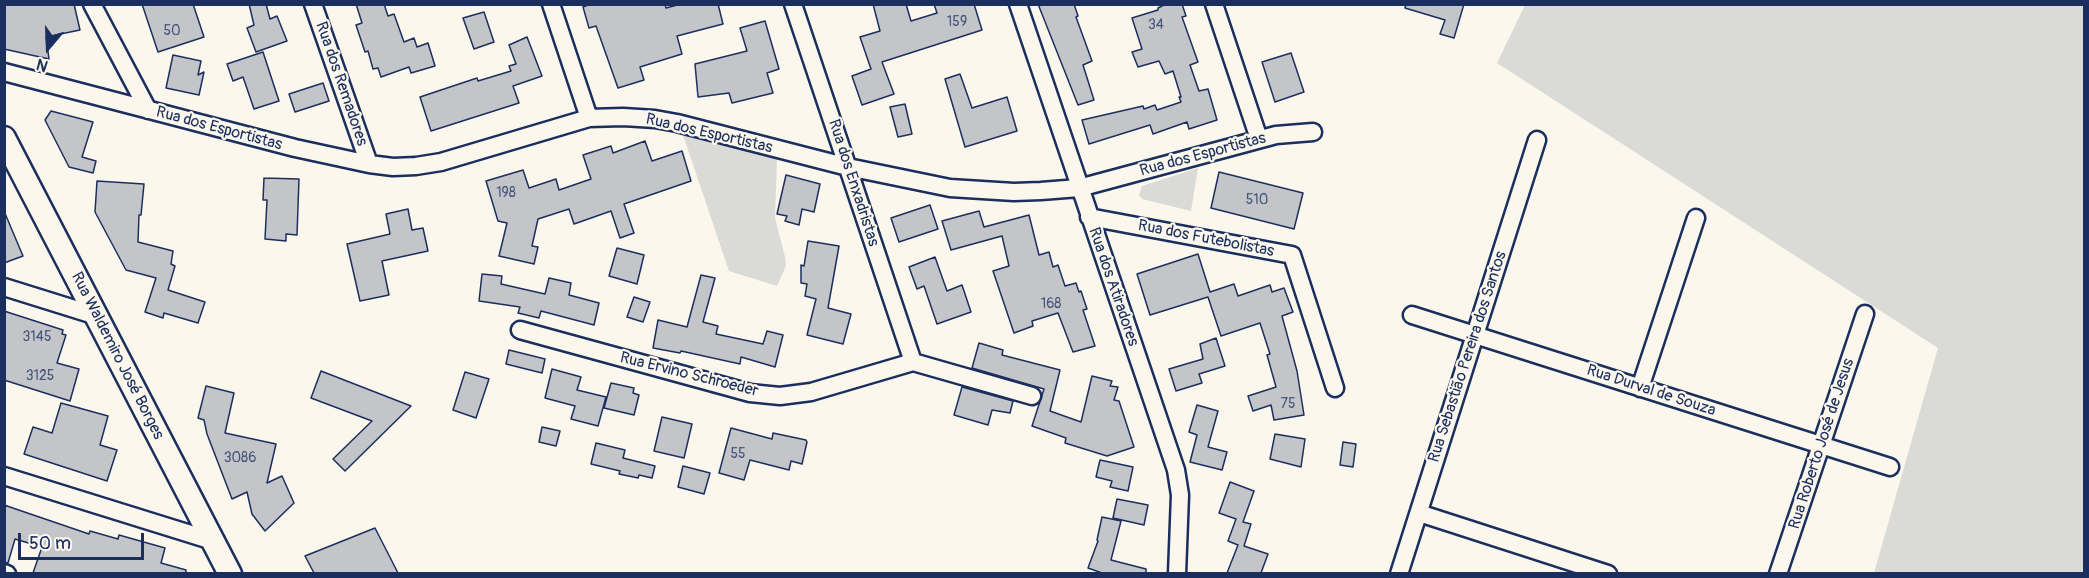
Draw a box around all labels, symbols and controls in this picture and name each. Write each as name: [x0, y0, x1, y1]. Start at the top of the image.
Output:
house number: 159: [947, 14, 967, 30]
house number: 34: [1148, 17, 1164, 33]
north arrow: [18, 18, 78, 78]
street label: Rua dos Remadores: [311, 19, 371, 149]
house number: 50: [163, 23, 181, 39]
text: N: [34, 54, 51, 76]
street label: Rua dos Esportistas: [154, 103, 284, 155]
street label: Rua dos Esportistas: [644, 110, 774, 158]
street label: Rua dos Enxadristas: [823, 117, 883, 249]
street label: Rua dos Esportistas: [1138, 129, 1268, 181]
house number: 198: [496, 185, 516, 201]
house number: 510: [1246, 192, 1268, 208]
street label: Rua dos Futebolistas: [1136, 216, 1276, 262]
street label: Rua dos Atiradores: [1084, 225, 1142, 349]
street label: Rua Sebastião Pereira dos Santos: [1425, 249, 1511, 465]
street label: Rua Waldemiro José Borges: [66, 269, 168, 443]
house number: 168: [1041, 296, 1061, 312]
house number: 3145: [23, 329, 51, 345]
street label: Rua Ervino Schroeder: [618, 349, 760, 401]
street label: Rua Roberto José de Jesus: [1785, 356, 1859, 532]
street label: Rua Durval de Souza: [1584, 361, 1718, 421]
house number: 3125: [26, 368, 54, 384]
house number: 75: [1281, 396, 1295, 412]
house number: 55: [730, 446, 746, 462]
house number: 3086: [224, 450, 256, 466]
scale bar: [21, 521, 147, 559]
text: 50 m: [29, 532, 71, 555]

